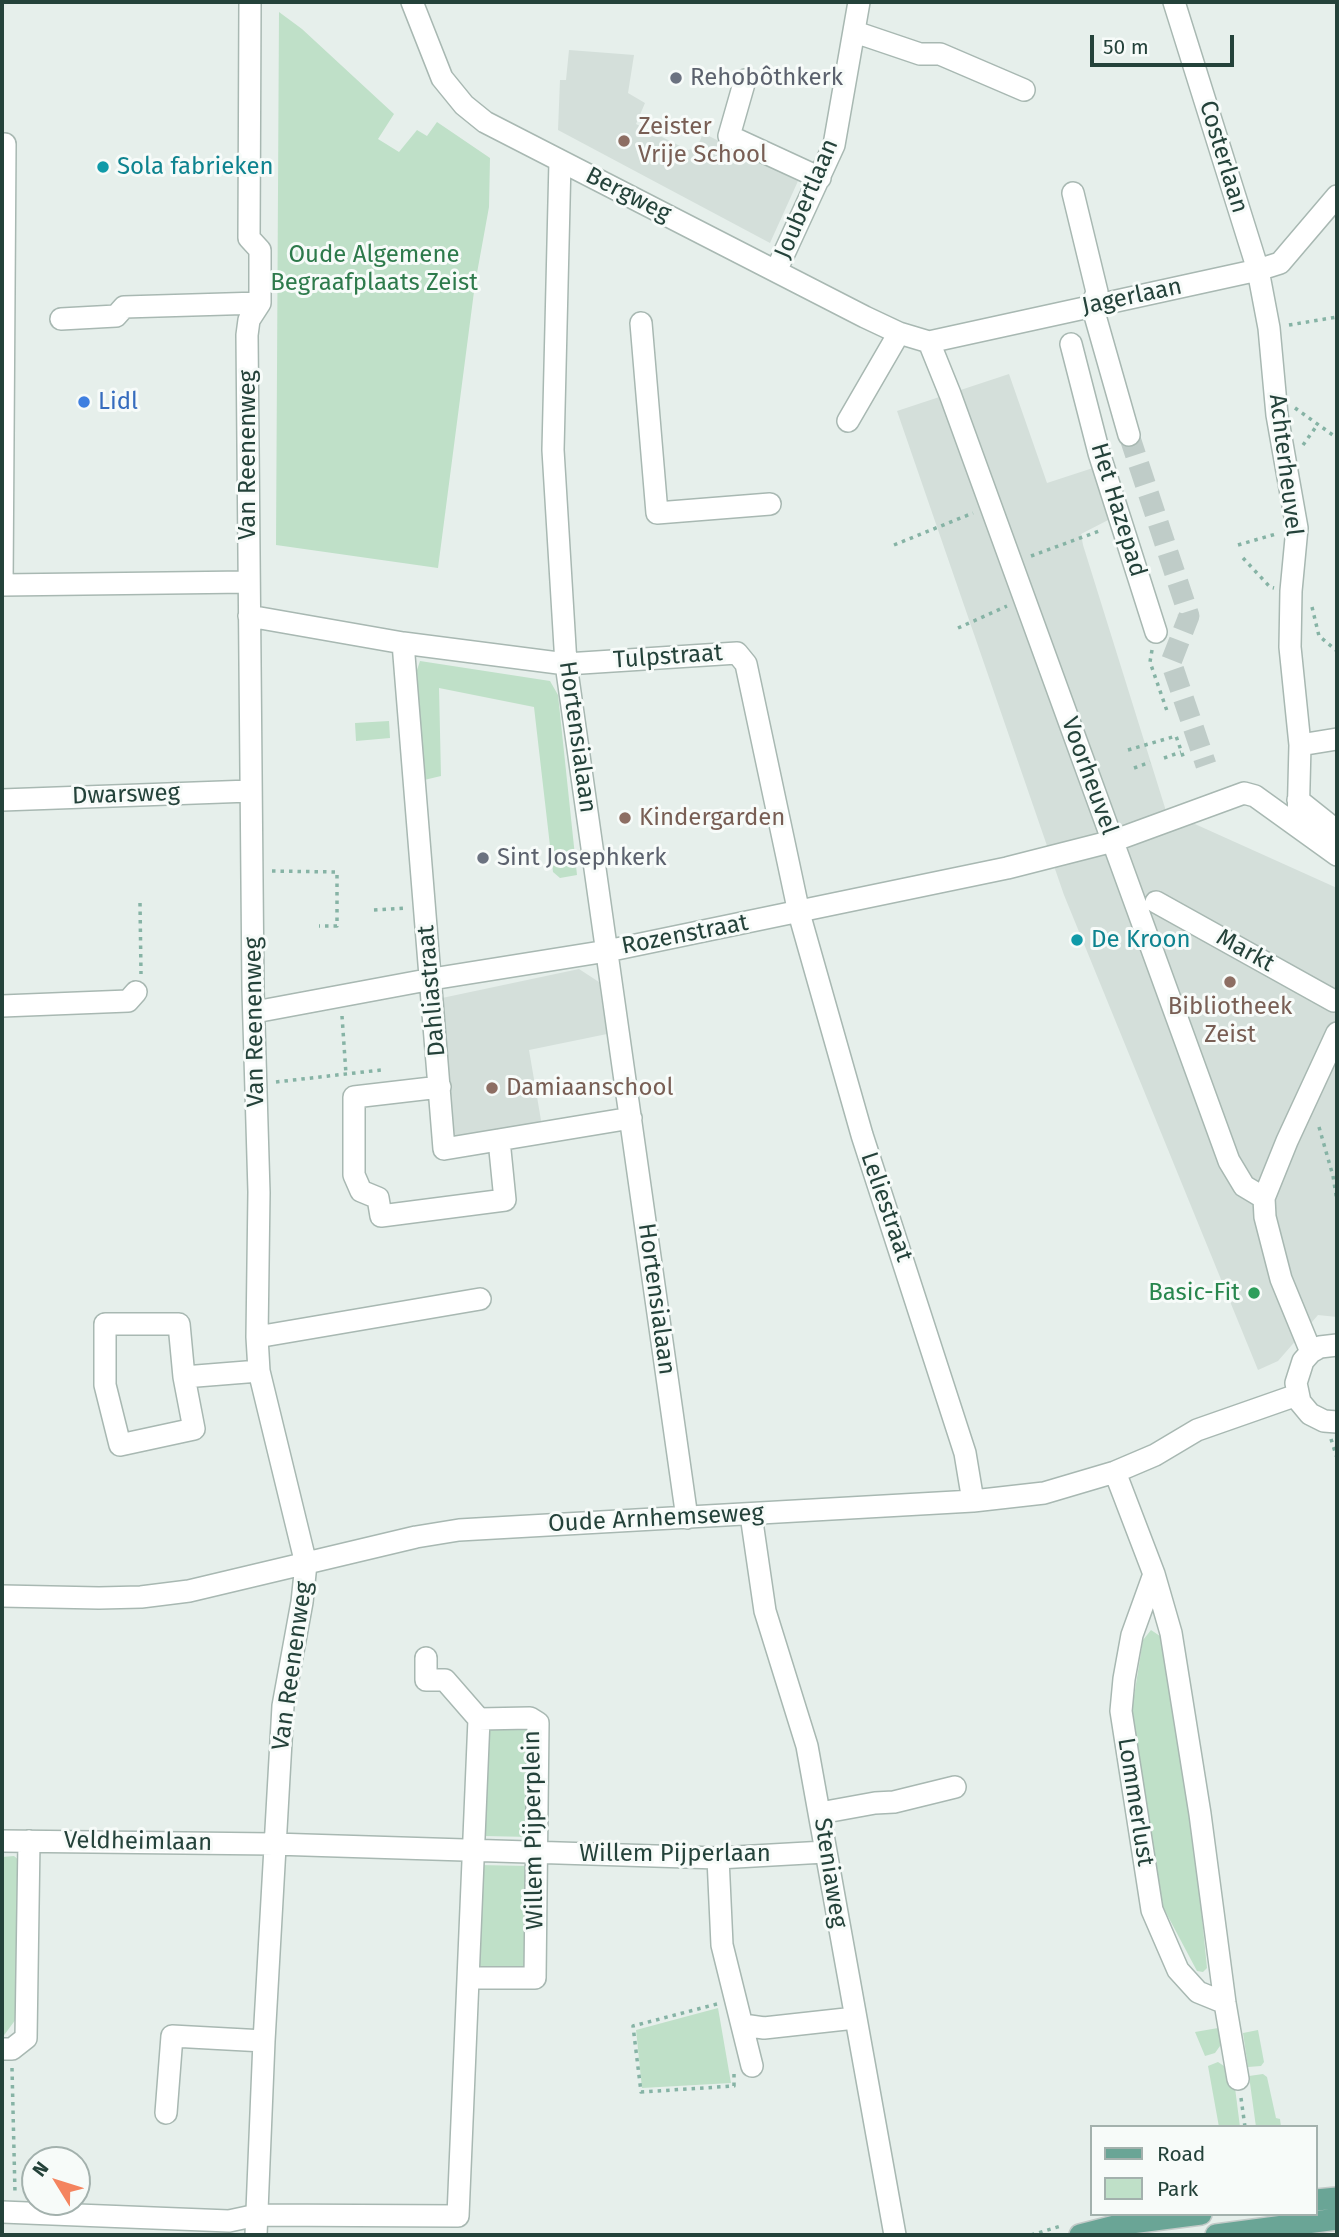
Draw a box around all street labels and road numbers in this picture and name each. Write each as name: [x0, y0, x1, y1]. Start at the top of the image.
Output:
street label: Costerlaan: [1192, 97, 1254, 217]
street label: Joubertlaan: [769, 135, 845, 263]
street label: Bergweg: [581, 161, 675, 229]
street label: Jagerlaan: [1079, 272, 1185, 322]
street label: Van Reenenweg: [234, 370, 262, 540]
street label: Achterheuvel: [1262, 392, 1308, 538]
street label: Het Hazepad: [1084, 440, 1152, 580]
street label: Tulpstraat: [612, 639, 724, 675]
street label: Hortensialaan: [552, 659, 602, 815]
street label: Voorheuvel: [1054, 713, 1124, 839]
street label: Dwarsweg: [71, 779, 181, 811]
street label: Rozenstraat: [619, 909, 751, 961]
street label: Markt: [1211, 923, 1279, 979]
street label: Dahliastraat: [412, 924, 452, 1058]
street label: Van Reenenweg: [239, 937, 271, 1107]
street label: Leliestraat: [854, 1148, 918, 1266]
street label: Hortensialaan: [631, 1221, 681, 1377]
street label: Oude Arnhemseweg: [547, 1499, 765, 1539]
street label: Van Reenenweg: [267, 1580, 319, 1752]
street label: Willem Pijperplein: [518, 1730, 550, 1930]
street label: Lommerlust: [1111, 1736, 1159, 1868]
street label: Steniaweg: [807, 1816, 853, 1930]
street label: Veldheimlaan: [63, 1826, 213, 1858]
street label: Willem Pijperlaan: [579, 1840, 771, 1868]

